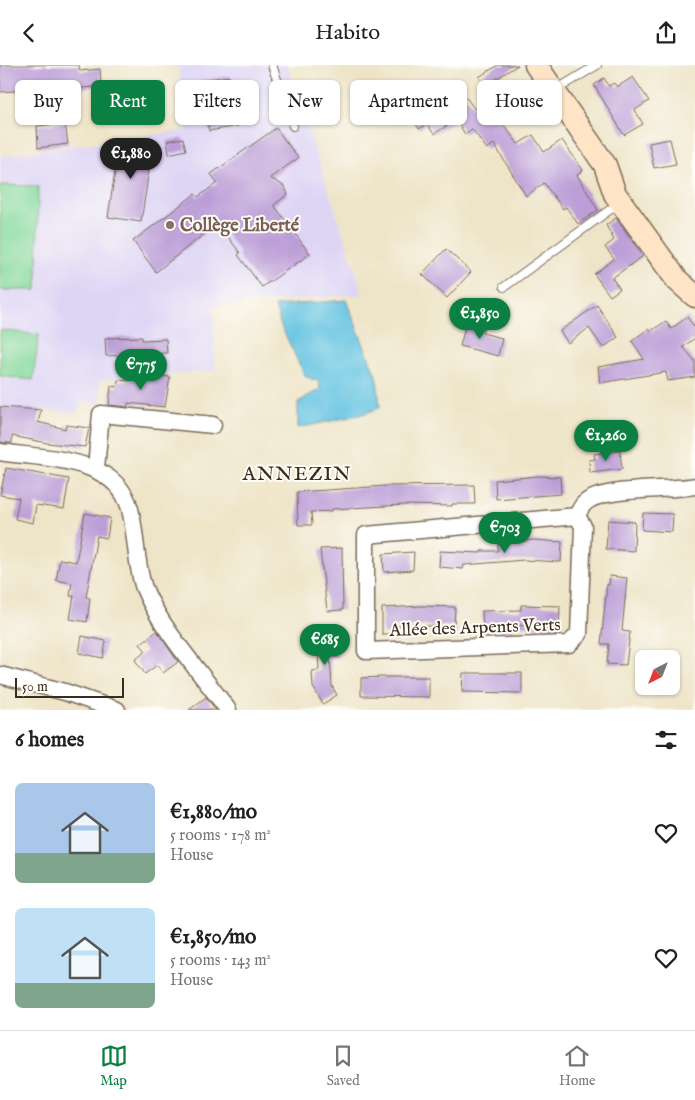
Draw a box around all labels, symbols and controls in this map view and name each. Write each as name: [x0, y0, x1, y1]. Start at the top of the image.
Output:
icon: back: [15, 19, 43, 47]
text: Habito: [315, 19, 380, 47]
icon: share: [652, 19, 680, 47]
chip: Buy: [15, 80, 81, 125]
chip: Rent: [91, 80, 165, 125]
chip: Filters: [175, 80, 259, 125]
chip: New: [269, 80, 340, 125]
chip: Apartment: [350, 80, 467, 125]
chip: House: [477, 80, 562, 125]
pin: €1,880: [90, 137, 172, 180]
text: €1,880: [111, 144, 151, 164]
place label: Collège Liberté: [180, 215, 300, 238]
marker: Collège Liberté: [164, 219, 176, 231]
pin: €1,850: [439, 297, 521, 340]
text: €1,850: [460, 304, 500, 324]
pin: €775: [111, 349, 171, 391]
text: €775: [126, 355, 156, 375]
pin: €1,260: [565, 419, 647, 462]
text: €1,260: [585, 426, 627, 446]
district label: ANNEZIN: [242, 462, 351, 487]
pin: €703: [475, 511, 535, 554]
text: €703: [490, 518, 520, 538]
street label: Allée des Arpents Verts: [388, 614, 561, 643]
pin: €685: [295, 623, 355, 666]
text: €685: [311, 630, 339, 650]
north arrow: [635, 650, 680, 695]
map controls: [635, 650, 680, 695]
scale bar: [15, 675, 124, 698]
text: 50 m: [22, 678, 48, 696]
icon: filters: [652, 726, 680, 754]
text: 6 homes: [15, 727, 84, 754]
text: €1,880/mo: [170, 799, 257, 826]
icon: home: [55, 803, 115, 863]
icon: heart: [652, 819, 680, 847]
text: 5 rooms · 178 m²: [170, 826, 271, 846]
text: House: [170, 846, 213, 866]
text: €1,850/mo: [170, 924, 256, 951]
icon: home: [55, 928, 115, 988]
icon: heart: [652, 944, 680, 972]
text: 5 rooms · 143 m²: [170, 951, 271, 971]
text: House: [170, 971, 213, 991]
tab: Map: [100, 1042, 128, 1090]
tab: Saved: [327, 1042, 360, 1090]
tab: Home: [559, 1042, 595, 1090]

